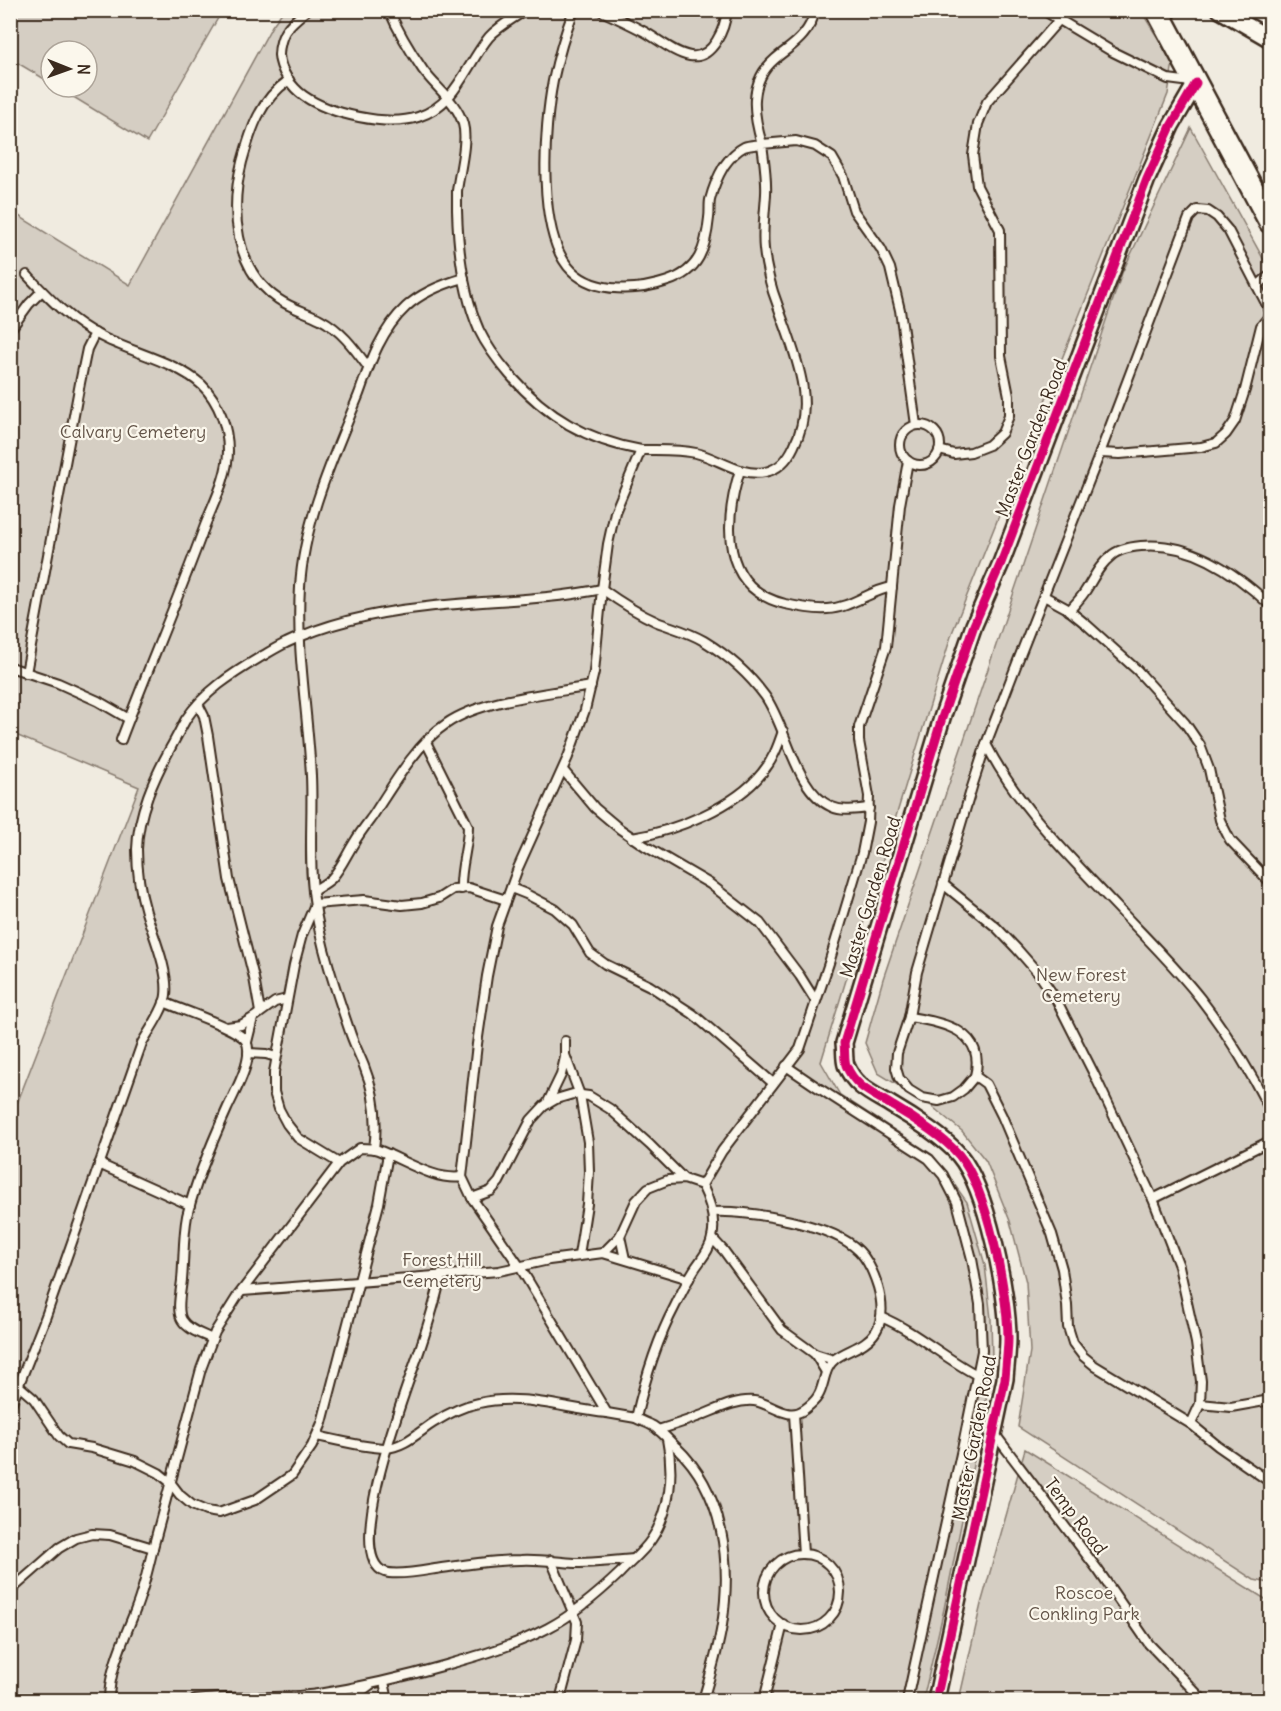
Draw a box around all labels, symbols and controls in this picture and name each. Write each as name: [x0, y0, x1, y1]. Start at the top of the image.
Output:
north arrow: [39, 39, 99, 99]
text: N: [74, 64, 94, 75]
street label: Master Garden Road: [990, 355, 1072, 520]
park label: Calvary Cemetery: [60, 420, 206, 443]
street label: Master Garden Road: [834, 813, 906, 981]
park label: New Forest Cemetery: [1036, 963, 1126, 1007]
park label: Forest Hill Cemetery: [402, 1248, 482, 1292]
street label: Master Garden Road: [947, 1353, 1001, 1522]
street label: Temp Road: [1040, 1473, 1113, 1559]
park label: Roscoe Conkling Park: [1028, 1581, 1140, 1625]

